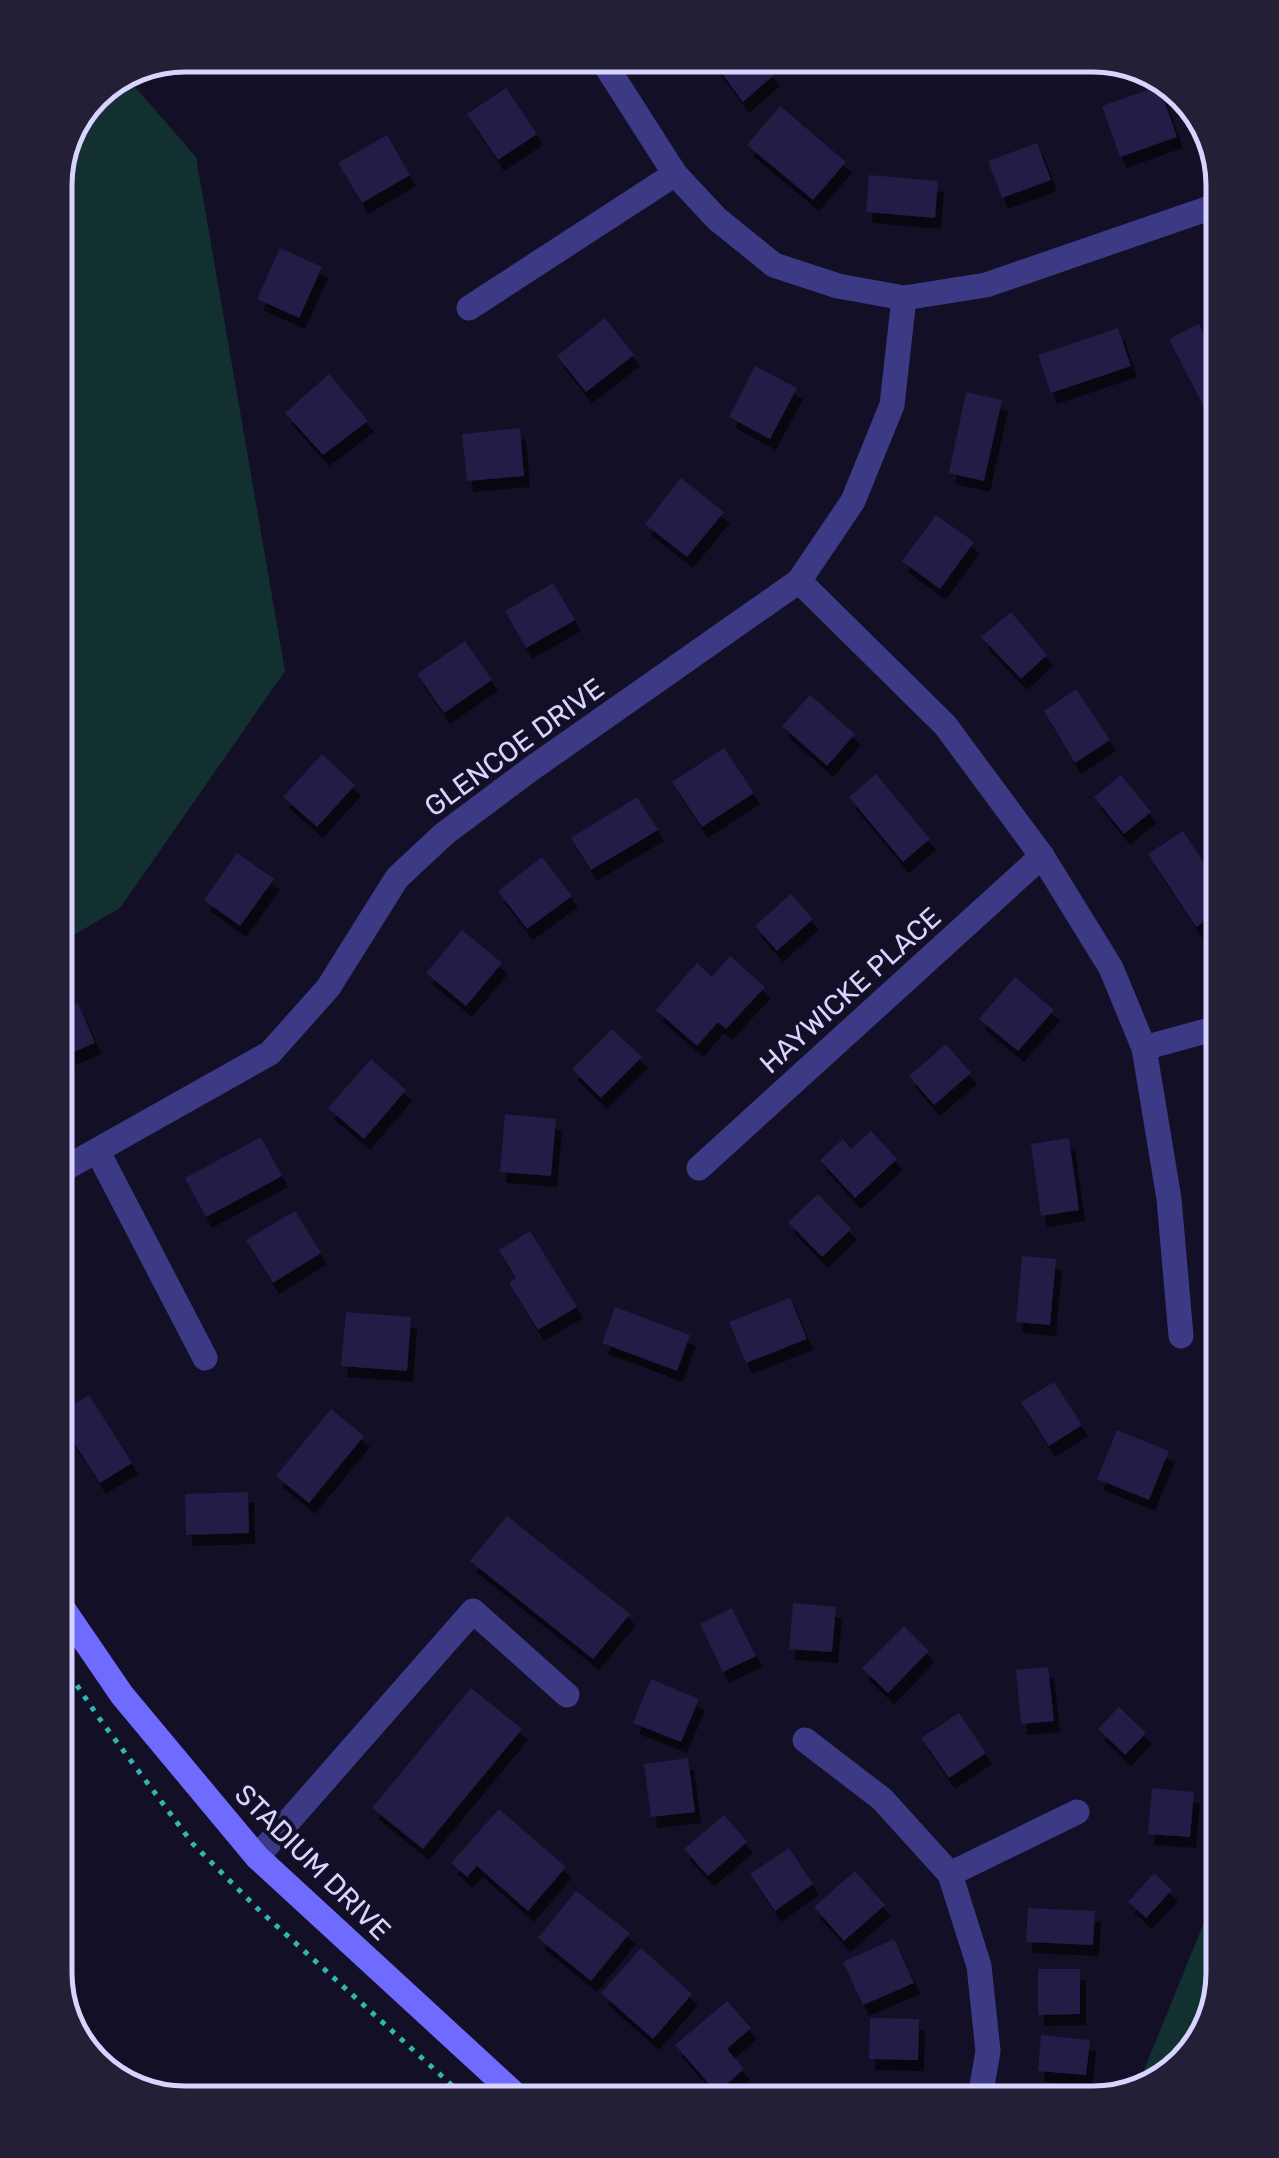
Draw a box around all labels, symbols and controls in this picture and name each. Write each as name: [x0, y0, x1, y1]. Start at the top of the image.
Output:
street label: GLENCOE DRIVE: [418, 671, 610, 823]
street label: HAYWICKE PLACE: [753, 900, 948, 1080]
street label: STADIUM DRIVE: [228, 1778, 397, 1947]

